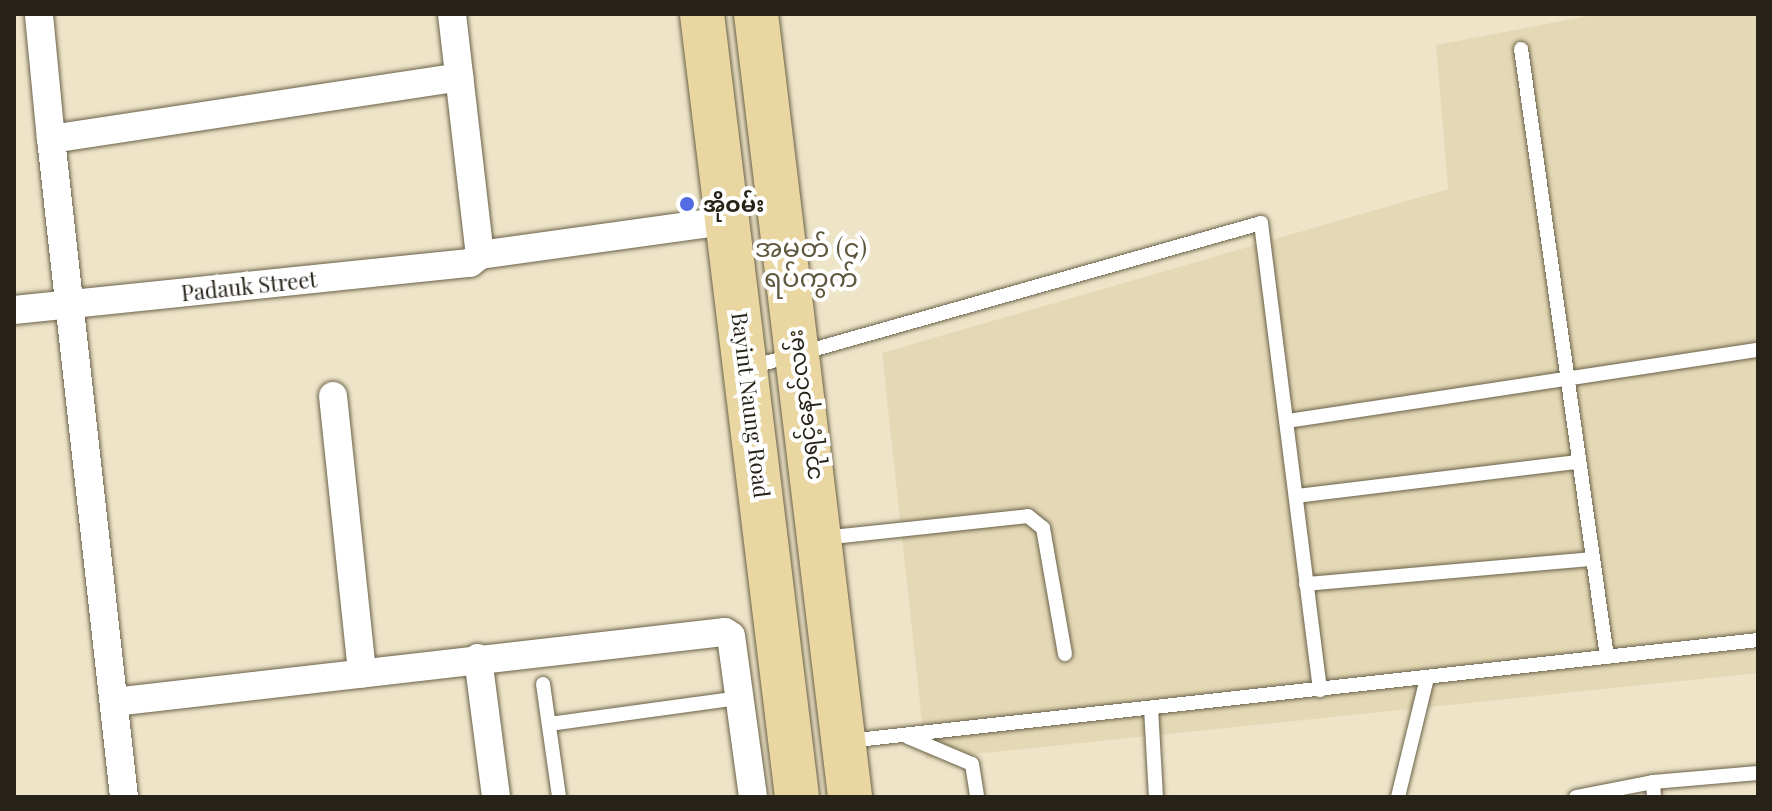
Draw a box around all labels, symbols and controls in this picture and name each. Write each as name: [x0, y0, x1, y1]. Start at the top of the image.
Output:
place label: အိုဝမ်း: [703, 191, 764, 217]
marker: အိုဝမ်း: [678, 195, 696, 213]
district label: အမှတ် (၄) ရပ်ကွက်: [755, 231, 867, 292]
street label: Padauk Street: [180, 266, 318, 306]
street label: Bayint Naung Road: [726, 310, 776, 500]
street label: ဘုရင့်နောင်လမ်း: [781, 328, 825, 482]

